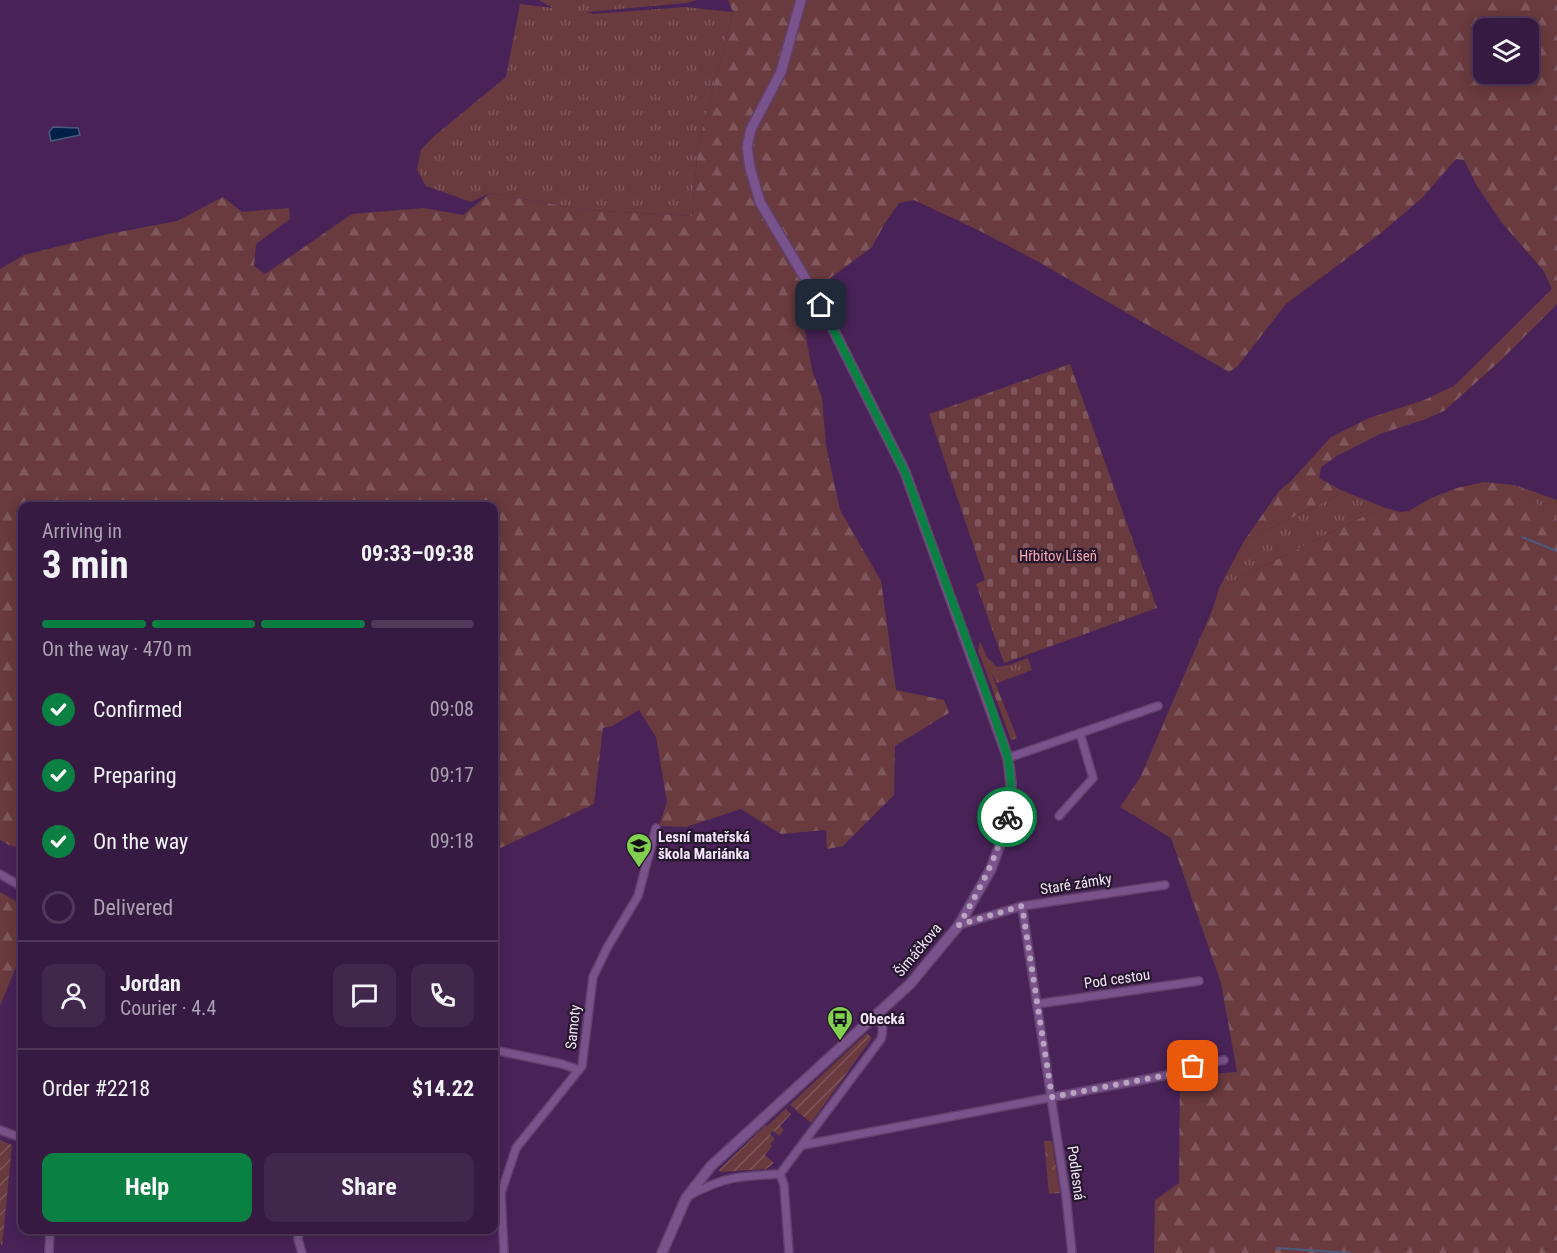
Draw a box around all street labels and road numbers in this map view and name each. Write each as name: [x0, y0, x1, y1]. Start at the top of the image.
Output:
street label: Staré zámky: [1039, 869, 1113, 899]
street label: Šimáčkova: [890, 920, 946, 980]
street label: Pod cestou: [1083, 965, 1151, 993]
street label: Samoty: [562, 1004, 584, 1050]
street label: Podlesná: [1063, 1145, 1089, 1201]

